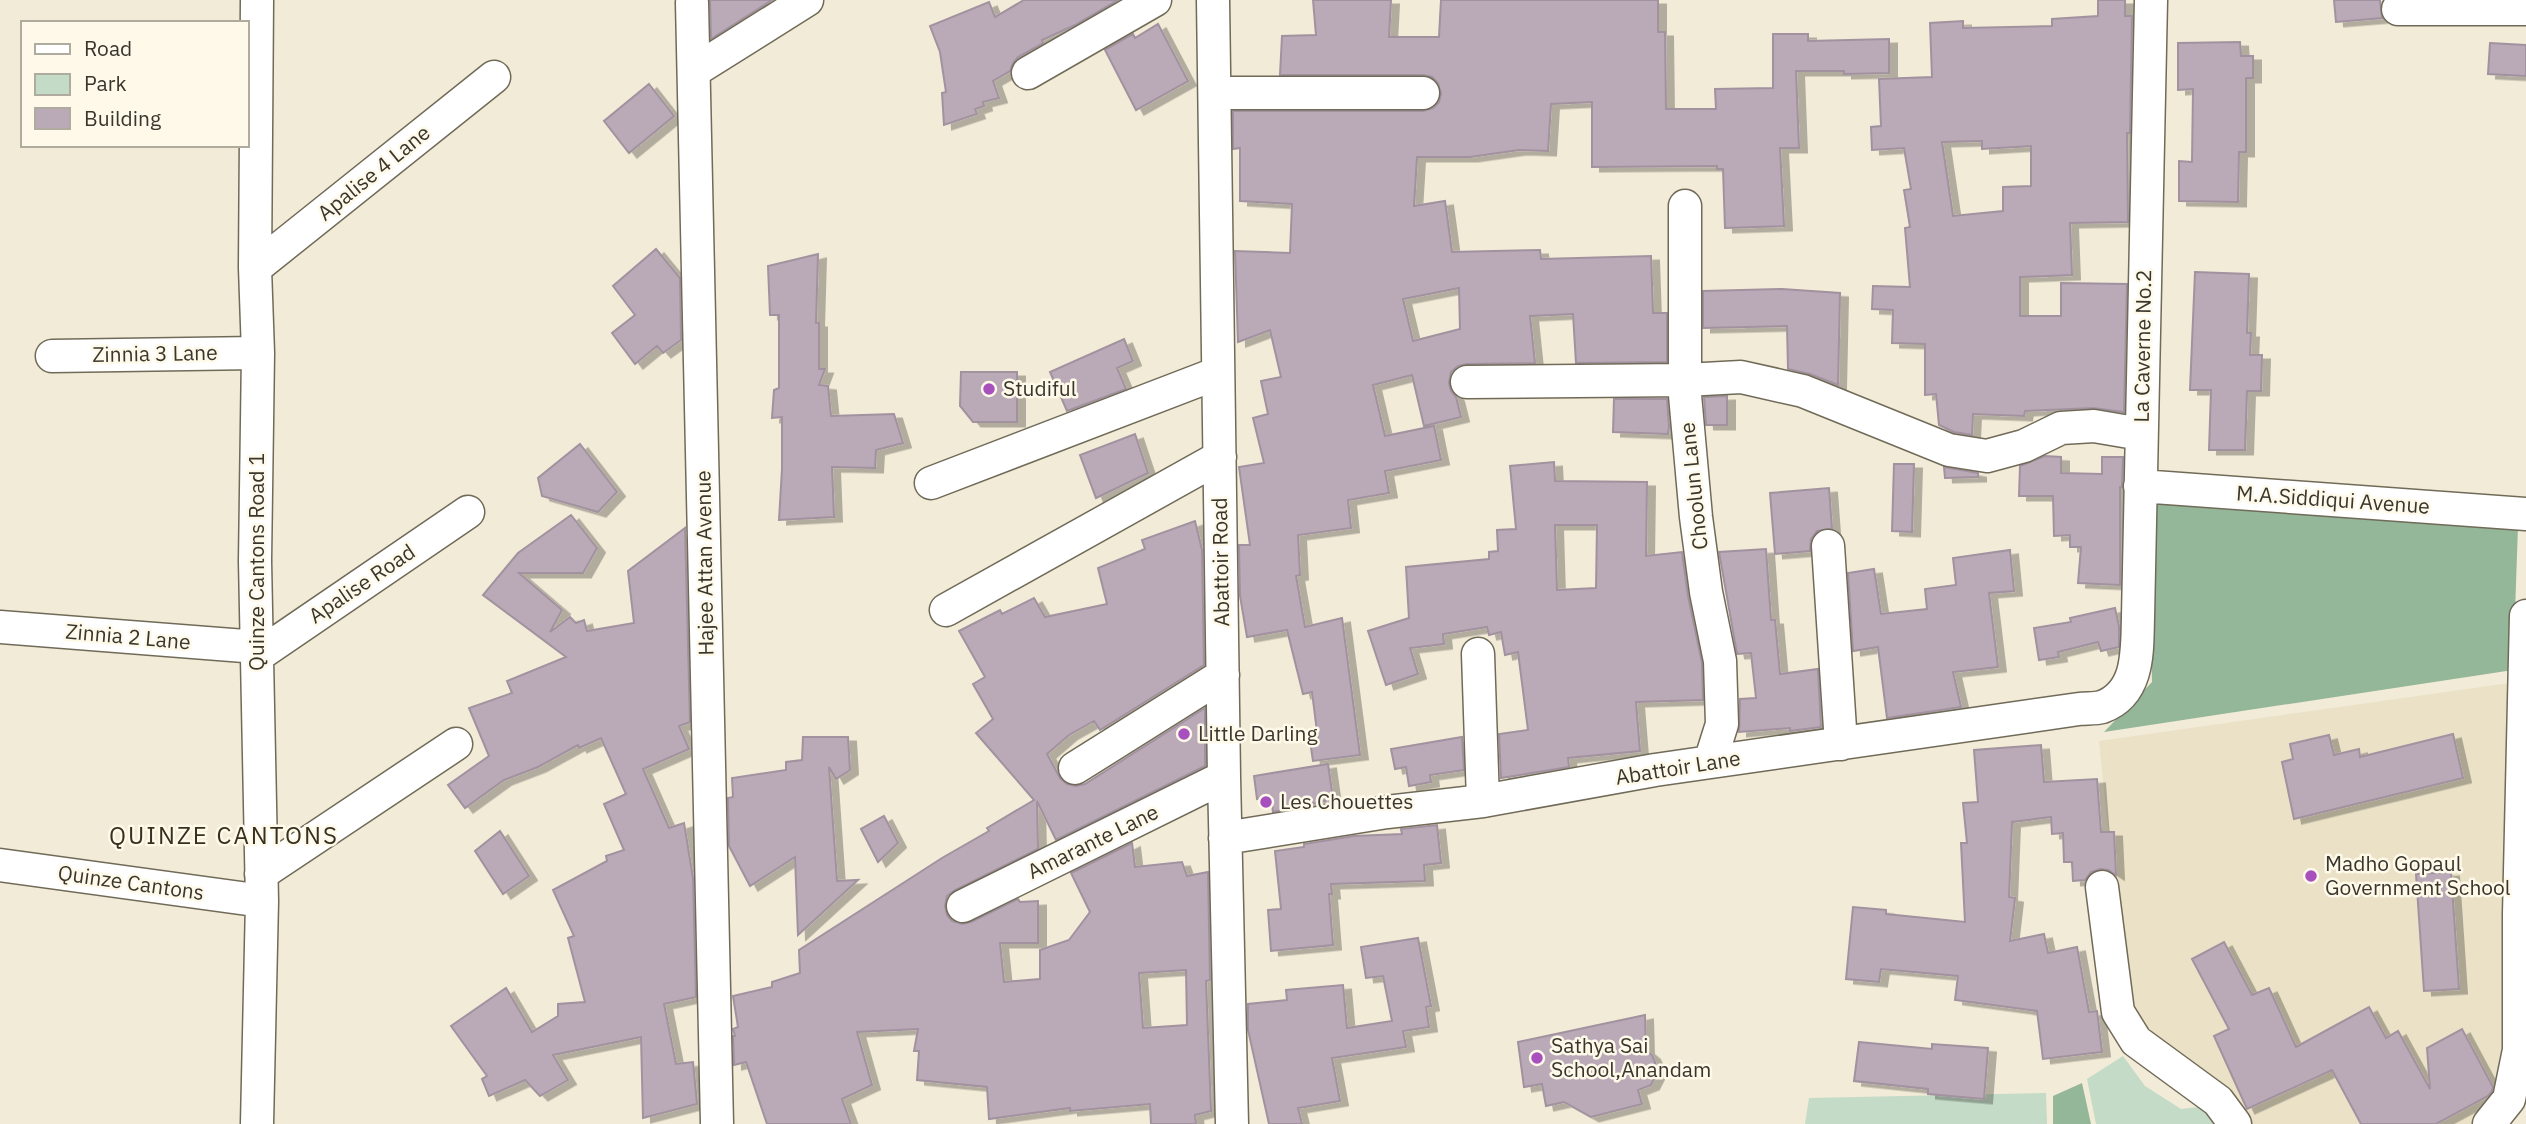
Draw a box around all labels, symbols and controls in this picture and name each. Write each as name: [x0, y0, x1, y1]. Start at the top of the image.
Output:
legend: [21, 21, 248, 147]
text: Road: [84, 34, 132, 62]
text: Park: [84, 69, 127, 97]
text: Building: [84, 104, 161, 132]
street label: Apalise 4 Lane: [311, 118, 436, 226]
street label: La Caverne No.2: [2127, 269, 2157, 423]
street label: Zinnia 3 Lane: [92, 338, 218, 368]
place label: Studiful: [1003, 374, 1077, 402]
marker: Studiful: [981, 381, 997, 397]
street label: Choolun Lane: [1672, 421, 1714, 551]
street label: Quinze Cantons Road 1: [242, 453, 270, 671]
street label: Hajee Attan Avenue: [688, 470, 720, 656]
street label: M.A.Siddiqui Avenue: [2235, 478, 2431, 520]
street label: Abattoir Road: [1205, 497, 1235, 627]
street label: Apalise Road: [303, 537, 420, 629]
street label: Zinnia 2 Lane: [64, 617, 192, 655]
place label: Little Darling: [1198, 719, 1318, 747]
marker: Little Darling: [1176, 726, 1192, 742]
street label: Abattoir Lane: [1613, 743, 1742, 791]
place label: Les Chouettes: [1280, 787, 1413, 815]
marker: Les Chouettes: [1258, 794, 1274, 810]
street label: Amarante Lane: [1022, 797, 1163, 885]
district label: QUINZE CANTONS: [109, 819, 339, 851]
place label: Madho Gopaul Government School: [2325, 849, 2511, 901]
street label: Quinze Cantons: [56, 858, 206, 906]
marker: Madho Gopaul Government School: [2303, 868, 2319, 884]
place label: Sathya Sai School,Anandam: [1551, 1031, 1711, 1083]
marker: Sathya Sai School,Anandam: [1529, 1050, 1545, 1066]

